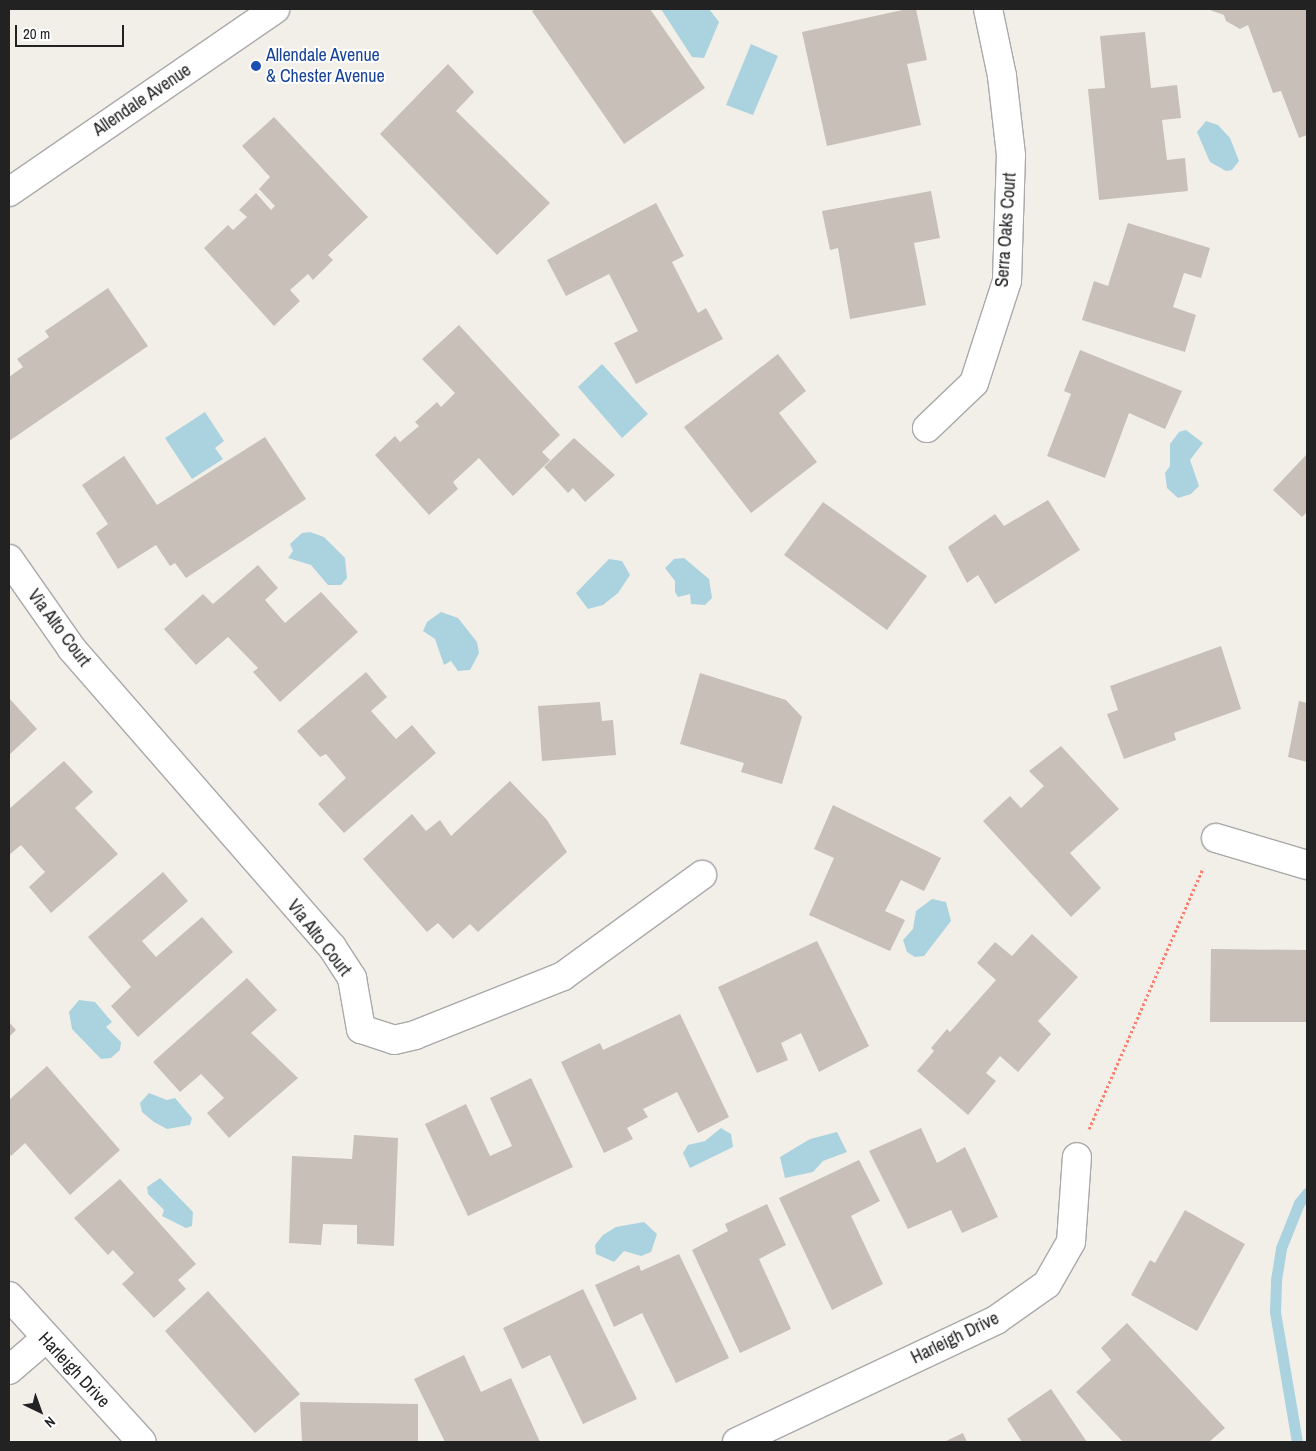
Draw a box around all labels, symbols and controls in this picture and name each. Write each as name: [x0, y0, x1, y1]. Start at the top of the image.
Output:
scale bar: [18, 15, 126, 47]
text: 20 m: [23, 23, 50, 44]
place label: Allendale Avenue & Chester Avenue: [266, 45, 386, 88]
street label: Allendale Avenue: [88, 59, 196, 141]
marker: Allendale Avenue & Chester Avenue: [250, 60, 262, 72]
street label: Serra Oaks Court: [991, 172, 1021, 288]
street label: Via Alto Court: [23, 585, 95, 671]
street label: Via Alto Court: [282, 895, 356, 981]
street label: Harleigh Drive: [908, 1307, 1002, 1369]
street label: Harleigh Drive: [34, 1328, 114, 1412]
north arrow: [15, 1386, 65, 1436]
text: N: [41, 1413, 59, 1432]

